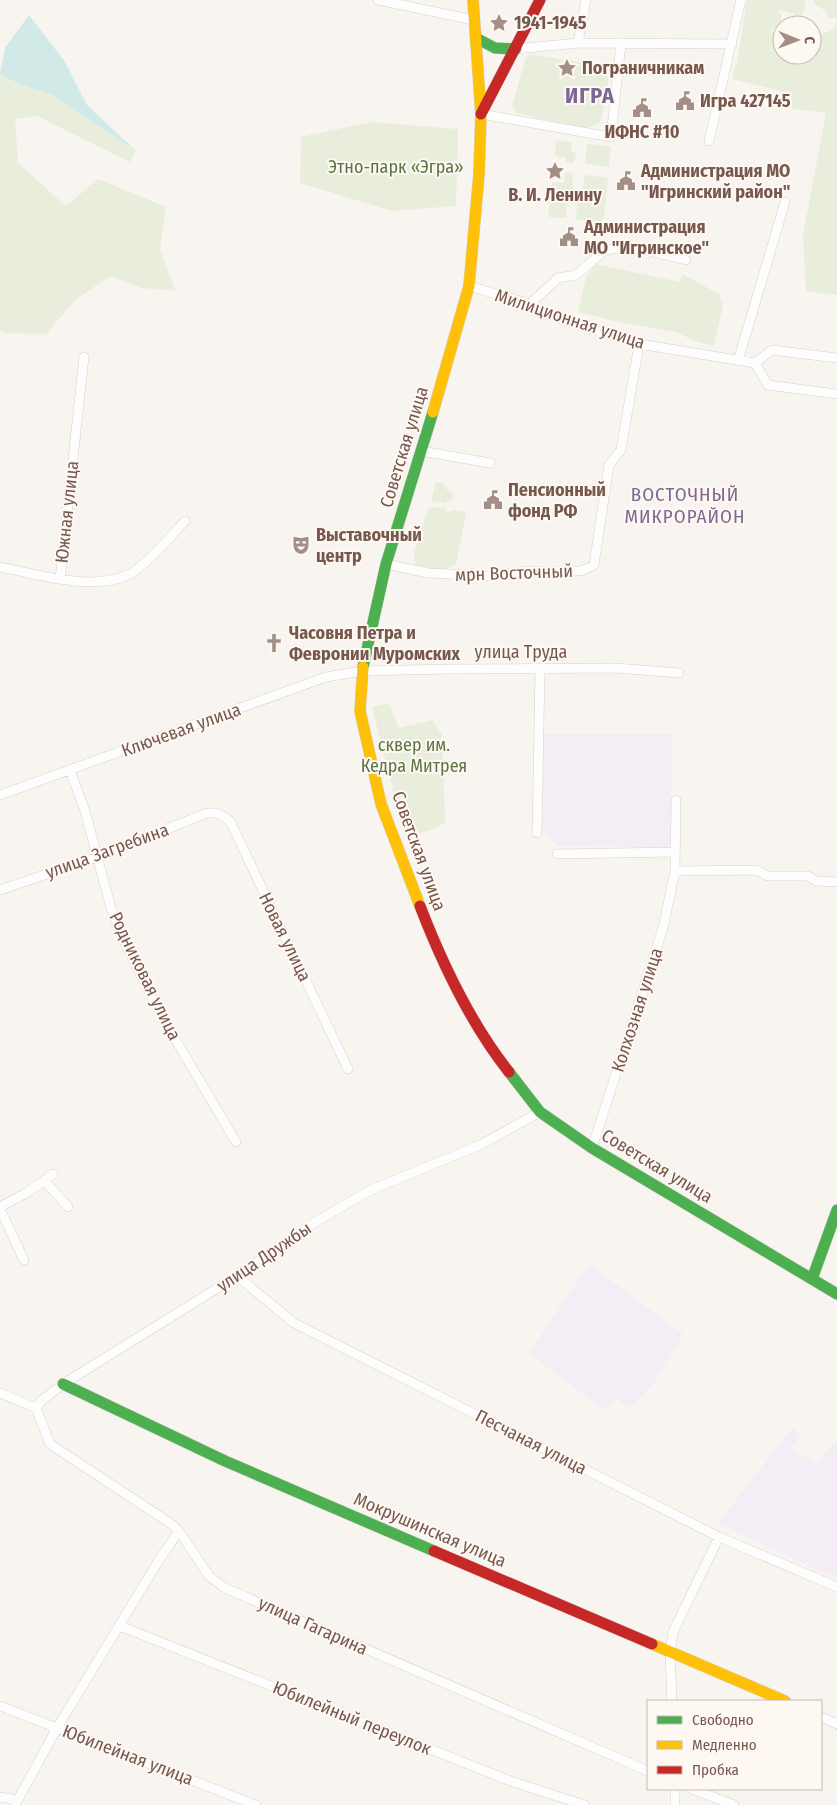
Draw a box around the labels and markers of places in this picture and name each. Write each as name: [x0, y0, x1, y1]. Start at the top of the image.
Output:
place icon: 1941-1945: [488, 12, 510, 34]
place label: 1941-1945: [514, 12, 587, 34]
place icon: Пограничникам: [556, 57, 578, 79]
place label: Пограничникам: [582, 57, 704, 79]
public building icon: Игра 427145: [674, 90, 696, 112]
place label: Игра 427145: [700, 90, 791, 112]
public building icon: ИФНС #10: [631, 97, 653, 119]
place label: ИФНС #10: [604, 121, 680, 143]
place icon: В. И. Ленину: [544, 160, 566, 182]
place label: Администрация МО "Игринский район": [640, 160, 790, 203]
public building icon: Администрация МО "Игринский район": [615, 170, 637, 192]
place label: В. И. Ленину: [508, 184, 602, 206]
place label: Администрация МО "Игринское": [583, 216, 709, 259]
public building icon: Администрация МО "Игринское": [558, 226, 580, 248]
place label: Пенсионный фонд РФ: [508, 479, 606, 522]
public building icon: Пенсионный фонд РФ: [482, 489, 504, 511]
place label: Выставочный центр: [316, 524, 422, 567]
theatre icon: Выставочный центр: [290, 534, 312, 556]
place label: Часовня Петра и Февронии Муромских: [289, 622, 461, 665]
church icon: Часовня Петра и Февронии Муромских: [263, 632, 285, 654]

